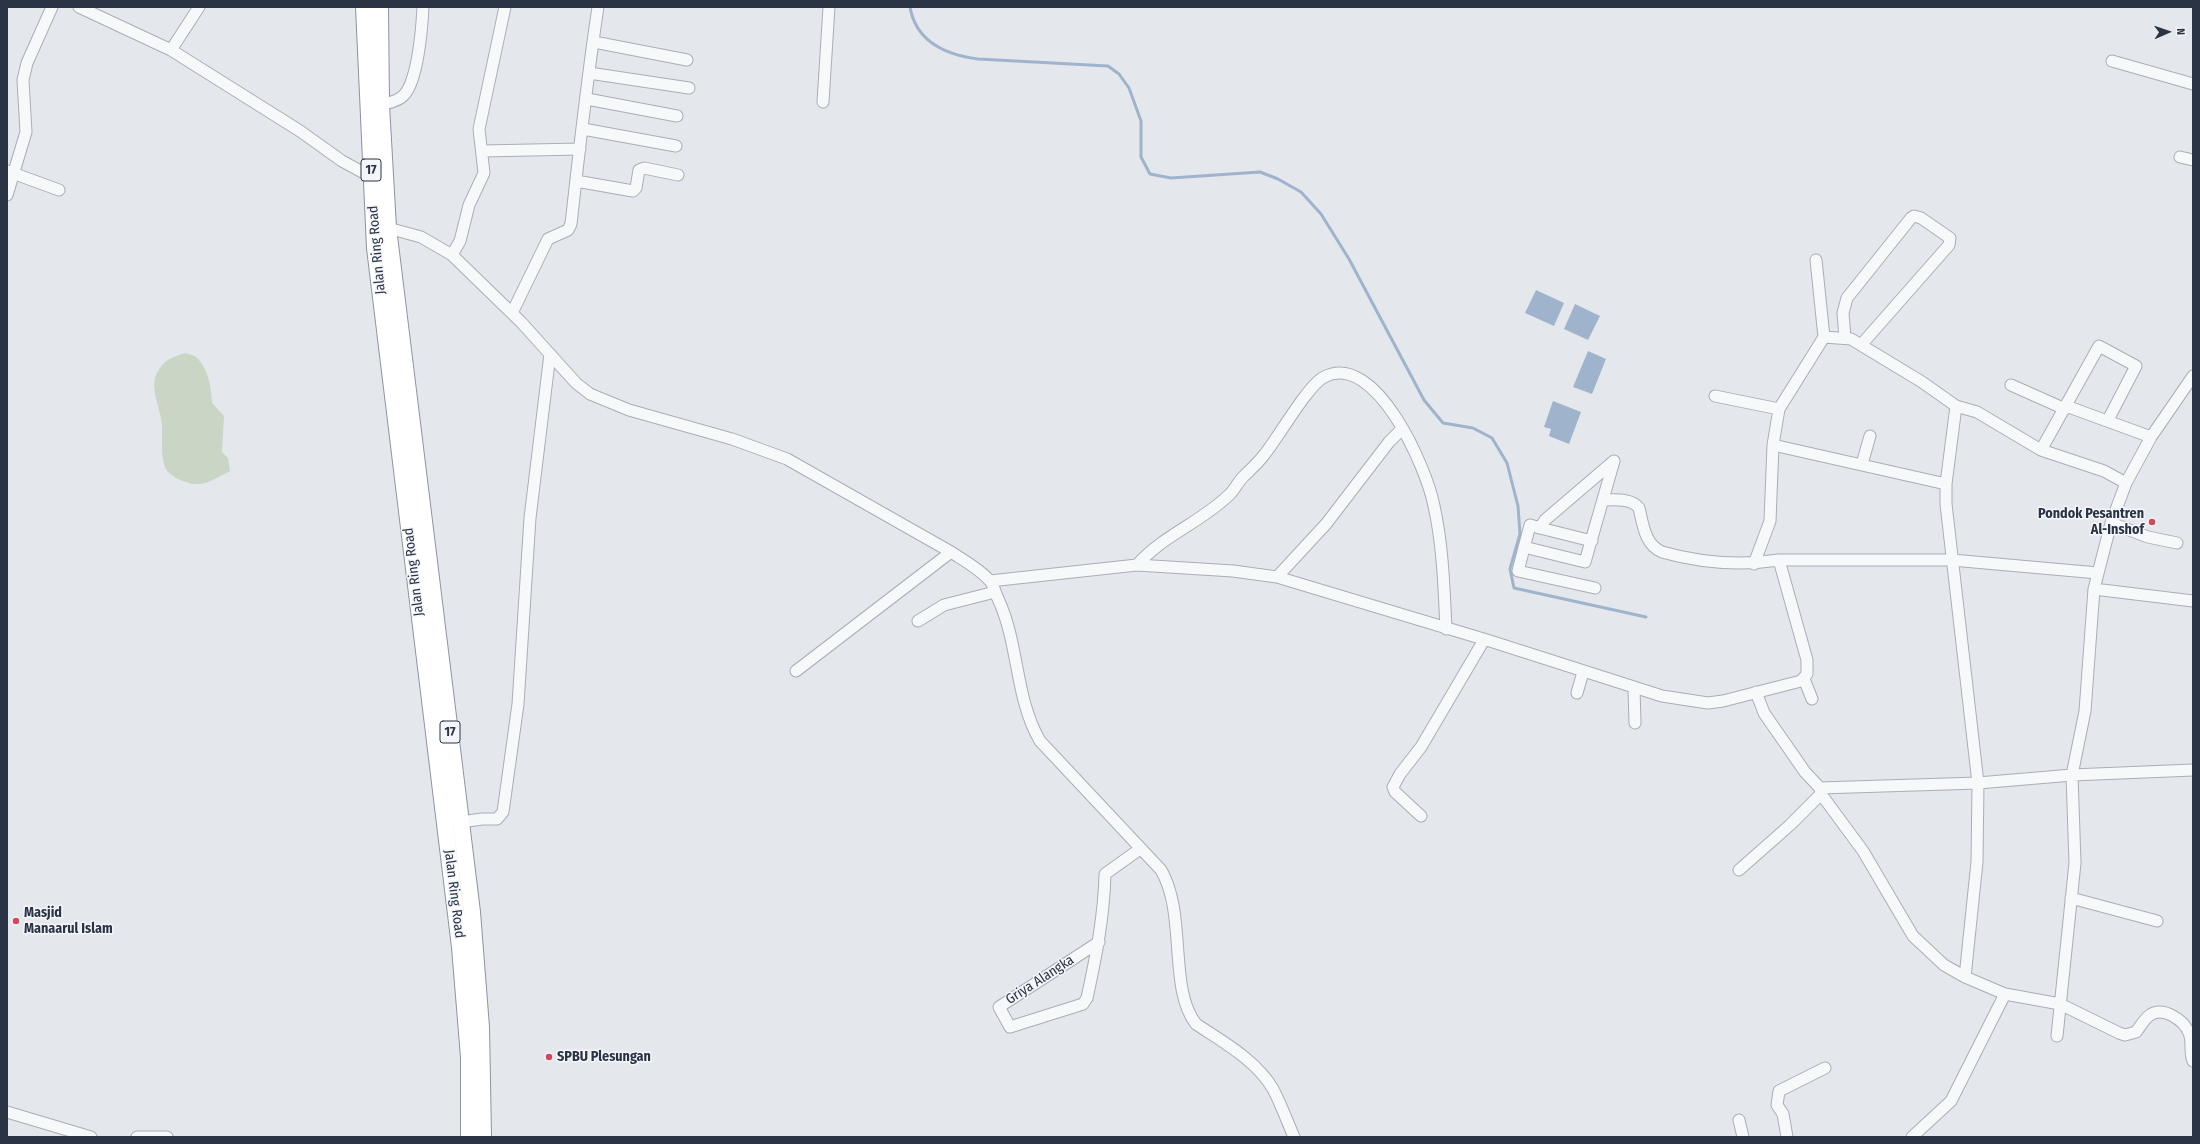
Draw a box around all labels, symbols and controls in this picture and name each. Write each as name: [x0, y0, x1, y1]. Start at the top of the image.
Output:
north arrow: [2148, 12, 2188, 52]
text: N: [2174, 28, 2187, 35]
road number: 17: [361, 159, 381, 181]
street label: Jalan Ring Road: [365, 205, 389, 295]
place label: Pondok Pesantren Al-Inshof: [2038, 506, 2144, 538]
marker: Pondok Pesantren Al-Inshof: [2147, 517, 2157, 527]
street label: Jalan Ring Road: [400, 527, 428, 617]
road number: 17: [440, 721, 460, 743]
street label: Jalan Ring Road: [440, 849, 468, 939]
place label: Masjid Manaarul Islam: [24, 905, 113, 938]
marker: Masjid Manaarul Islam: [11, 916, 21, 926]
street label: Griya Alangka: [1003, 952, 1077, 1008]
place label: SPBU Plesungan: [557, 1049, 651, 1065]
marker: SPBU Plesungan: [544, 1052, 554, 1062]

